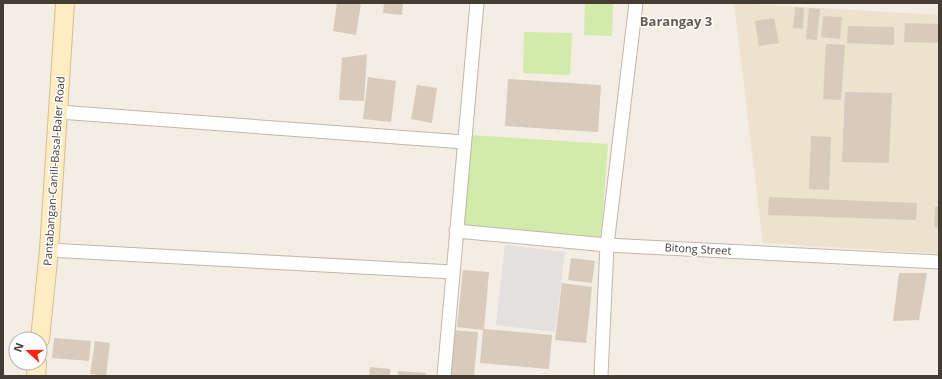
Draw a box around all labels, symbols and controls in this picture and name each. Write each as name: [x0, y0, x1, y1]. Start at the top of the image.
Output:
district label: Barangay 3: [640, 12, 712, 30]
street label: Pantabangan-Canili-Basal-Baler Road: [39, 76, 68, 266]
street label: Bitong Street: [664, 239, 732, 258]
north arrow: [8, 331, 48, 371]
text: N: [10, 340, 27, 354]

